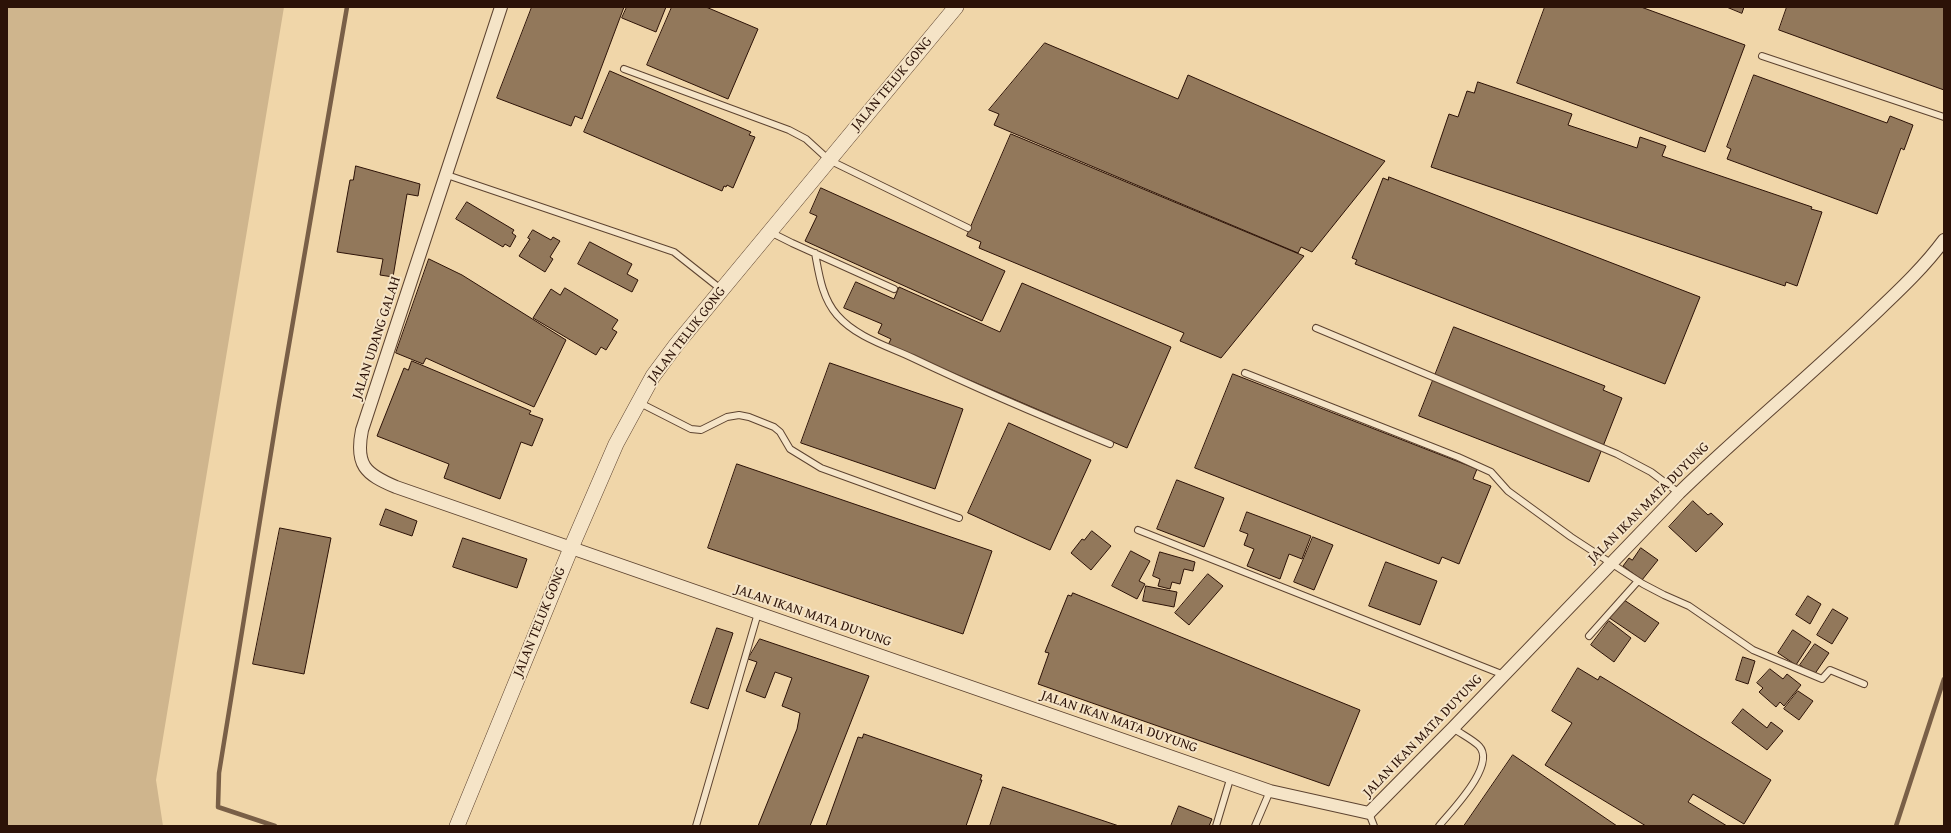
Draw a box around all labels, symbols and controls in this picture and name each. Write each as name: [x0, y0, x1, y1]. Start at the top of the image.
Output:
street label: JALAN TELUK GONG: [848, 34, 936, 134]
street label: JALAN UDANG GALAH: [349, 274, 405, 402]
street label: JALAN TELUK GONG: [644, 284, 730, 386]
street label: JALAN IKAN MATA DUYUNG: [1585, 439, 1713, 567]
street label: JALAN TELUK GONG: [510, 565, 570, 679]
street label: JALAN IKAN MATA DUYUNG: [733, 581, 893, 651]
street label: JALAN IKAN MATA DUYUNG: [1360, 671, 1486, 801]
street label: JALAN IKAN MATA DUYUNG: [1039, 687, 1199, 757]

